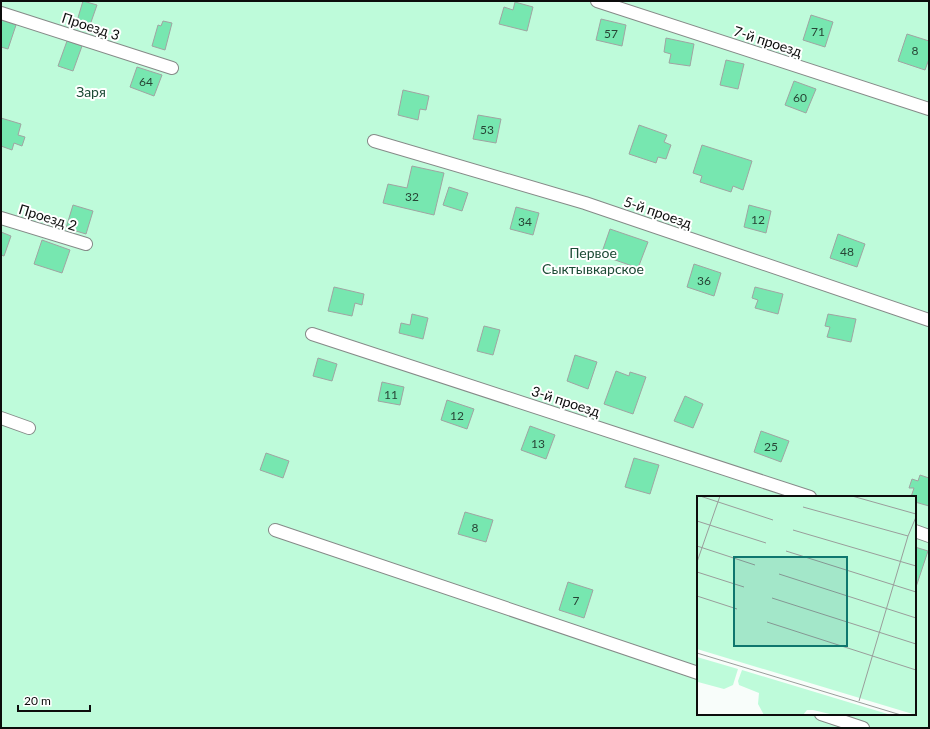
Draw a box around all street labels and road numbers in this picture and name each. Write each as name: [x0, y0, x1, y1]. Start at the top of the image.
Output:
street label: Проезд 3: [60, 9, 122, 43]
street label: 7-й проезд: [732, 22, 805, 60]
street label: 5-й проезд: [622, 192, 695, 232]
street label: Проезд 2: [17, 200, 79, 234]
street label: 3-й проезд: [530, 382, 603, 420]

